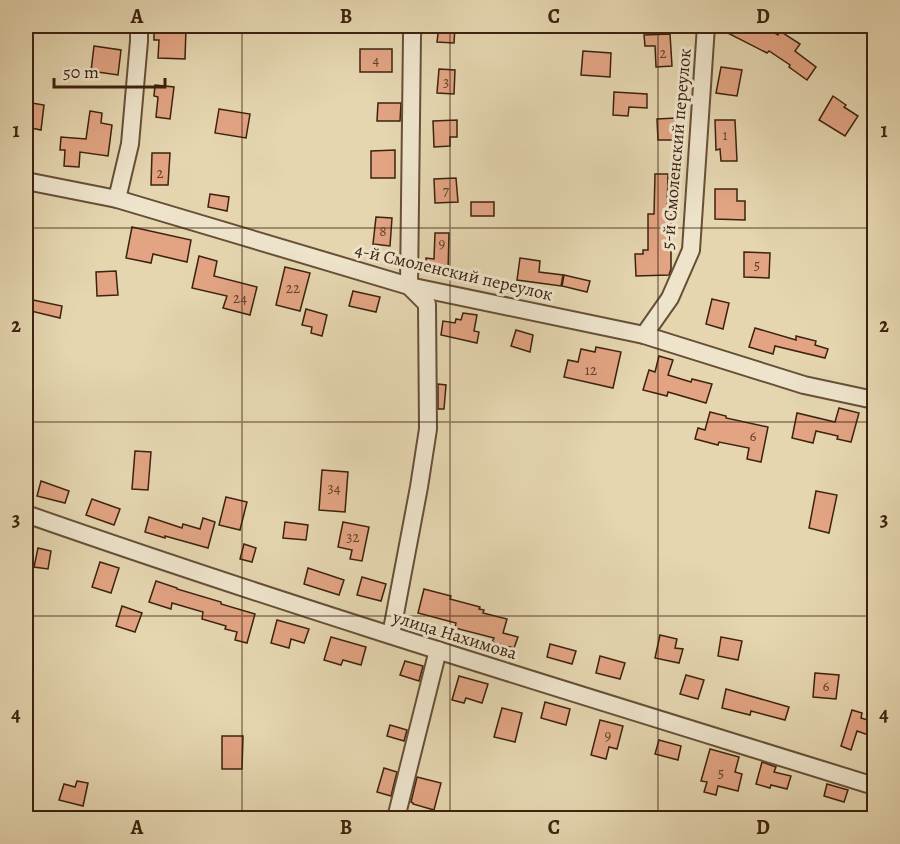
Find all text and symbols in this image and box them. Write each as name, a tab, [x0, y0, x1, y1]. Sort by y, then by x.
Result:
text: A	[130, 3, 144, 30]
text: B	[340, 3, 352, 30]
text: C	[548, 3, 560, 30]
text: D	[756, 3, 770, 30]
house number: 2	[659, 43, 667, 63]
street label: 5-й Смоленский переулок	[655, 47, 697, 251]
house number: 4	[373, 50, 380, 70]
scale bar	[54, 51, 165, 89]
text: 50 m	[63, 60, 99, 84]
house number: 3	[443, 72, 449, 92]
text: 1	[12, 117, 20, 144]
text: 1	[880, 117, 888, 144]
house number: 1	[722, 125, 728, 145]
house number: 2	[156, 163, 164, 183]
house number: 7	[443, 181, 450, 201]
house number: 8	[379, 221, 387, 241]
house number: 9	[439, 233, 446, 253]
street label: 4-й Смоленский переулок	[353, 238, 555, 306]
house number: 5	[754, 255, 760, 275]
house number: 22	[286, 278, 300, 298]
house number: 24	[233, 288, 247, 308]
text: 2	[11, 312, 21, 339]
text: 2	[879, 312, 889, 339]
house number: 12	[585, 360, 597, 380]
house number: 6	[750, 426, 757, 446]
house number: 34	[327, 478, 341, 498]
text: 3	[12, 506, 20, 533]
text: 3	[880, 506, 888, 533]
house number: 32	[346, 527, 360, 547]
street label: улица Нахимова	[389, 604, 521, 665]
house number: 6	[823, 676, 830, 696]
text: 4	[11, 701, 21, 728]
text: 4	[879, 701, 889, 728]
house number: 9	[605, 725, 612, 745]
house number: 5	[718, 763, 724, 783]
text: A	[130, 814, 144, 841]
text: B	[340, 814, 352, 841]
text: C	[548, 814, 560, 841]
text: D	[756, 814, 770, 841]

